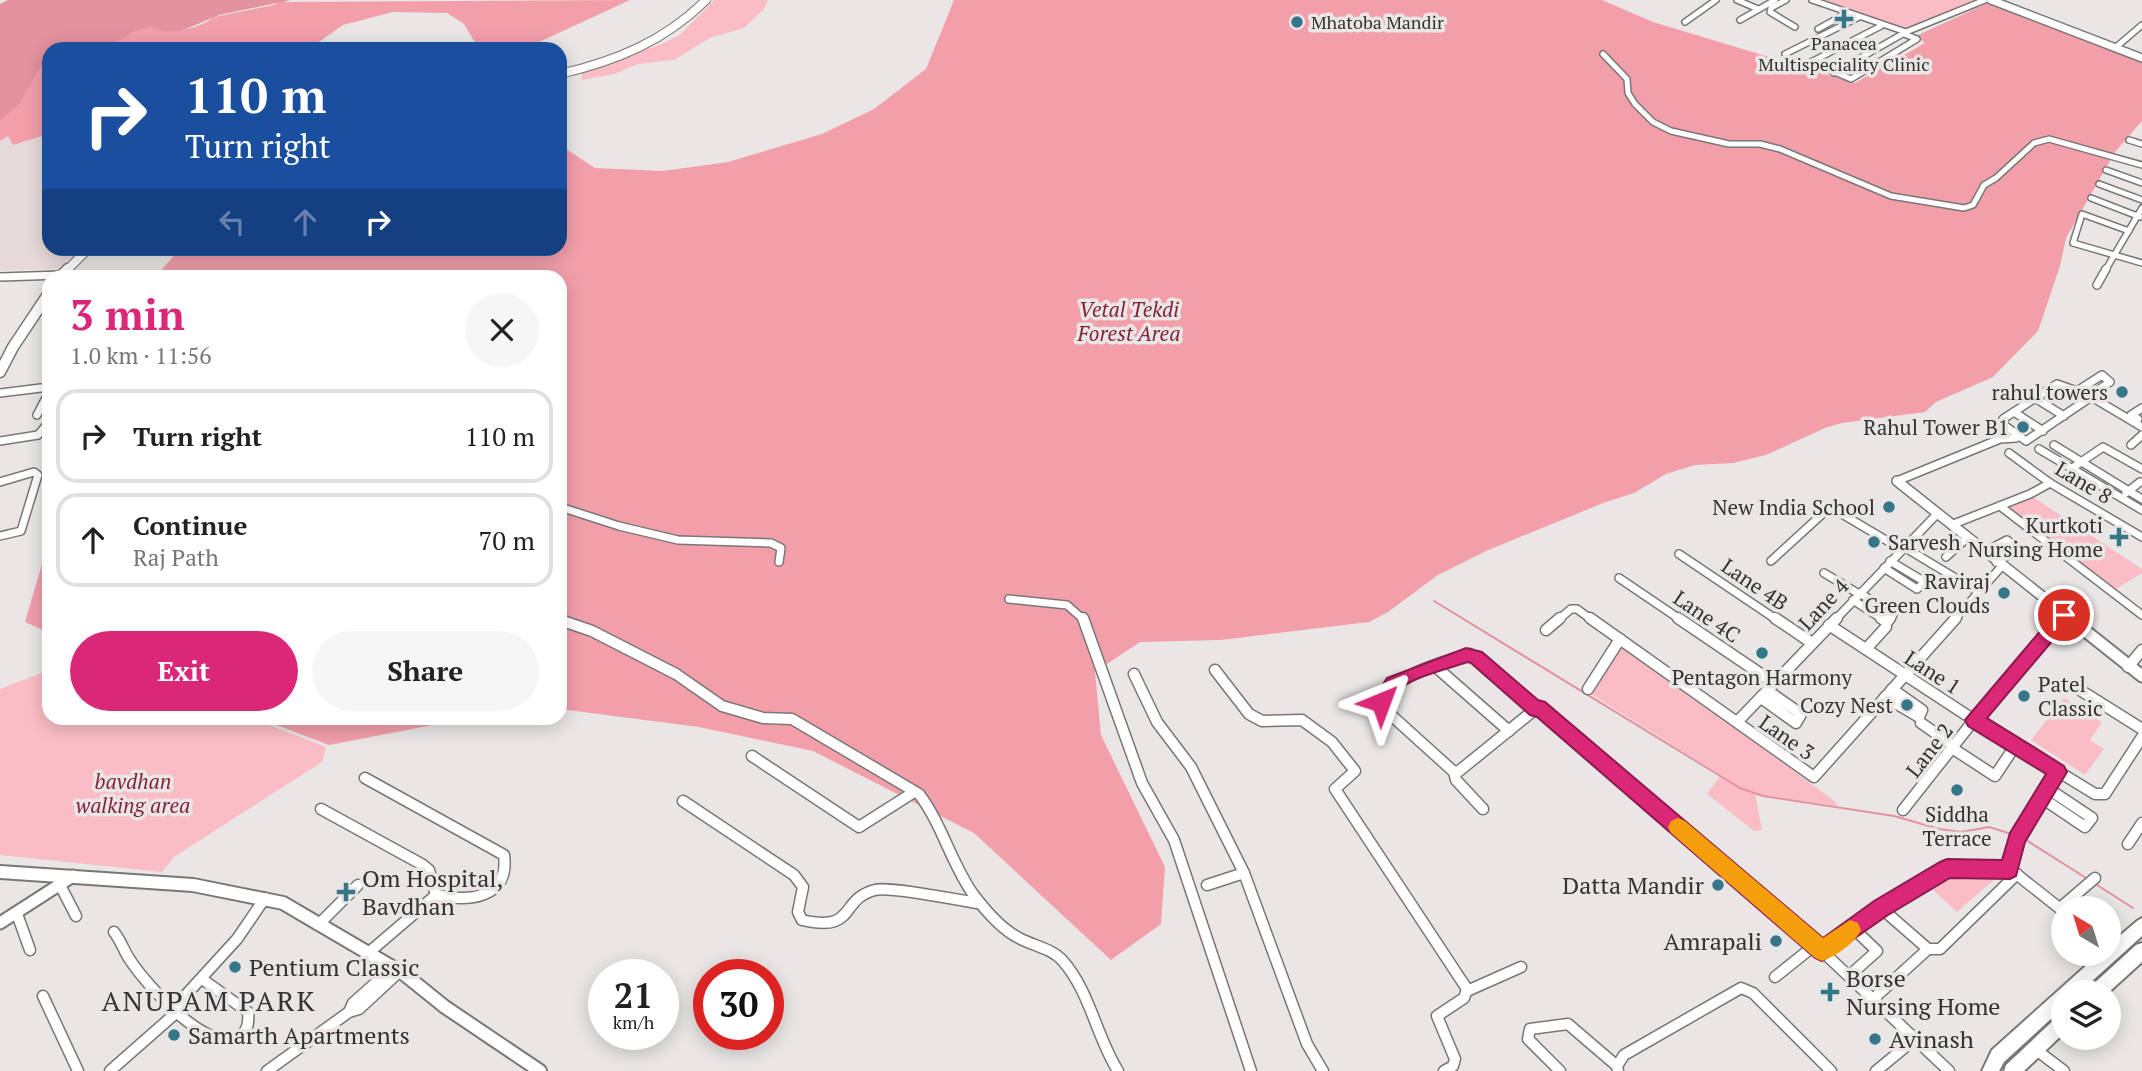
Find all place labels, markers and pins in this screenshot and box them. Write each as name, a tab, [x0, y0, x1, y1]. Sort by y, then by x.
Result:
marker: Panacea Multispeciality Clinic	[1834, 9, 1854, 29]
place label: Mhatoba Mandir	[1311, 10, 1444, 34]
marker: Mhatoba Mandir	[1289, 14, 1305, 30]
place label: Panacea Multispeciality Clinic	[1758, 31, 1930, 76]
place label: rahul towers	[1992, 378, 2108, 406]
marker: rahul towers	[2114, 384, 2130, 400]
place label: Rahul Tower B1	[1863, 413, 2009, 441]
marker: Rahul Tower B1	[2015, 419, 2031, 435]
place label: New India School	[1712, 493, 1875, 521]
marker: New India School	[1881, 499, 1897, 515]
place label: Kurtkoti Nursing Home	[1968, 511, 2103, 563]
marker: Kurtkoti Nursing Home	[2109, 527, 2129, 547]
place label: Sarvesh	[1888, 528, 1961, 556]
marker: Sarvesh	[1866, 534, 1882, 550]
place label: Raviraj Green Clouds	[1865, 567, 1990, 619]
marker: Raviraj Green Clouds	[1996, 585, 2012, 601]
pin	[2034, 585, 2094, 645]
marker: Pentagon Harmony	[1754, 645, 1770, 661]
place label: Pentagon Harmony	[1672, 663, 1853, 691]
place label: Patel Classic	[2038, 670, 2103, 722]
marker: Patel Classic	[2016, 688, 2032, 704]
place label: Cozy Nest	[1800, 691, 1893, 719]
marker: Cozy Nest	[1899, 697, 1915, 713]
marker: Siddha Terrace	[1949, 782, 1965, 798]
place label: Siddha Terrace	[1923, 800, 1991, 852]
place label: Om Hospital, Bavdhan	[362, 862, 503, 922]
place label: Datta Mandir	[1562, 869, 1705, 901]
marker: Datta Mandir	[1710, 877, 1726, 893]
marker: Om Hospital, Bavdhan	[336, 882, 356, 902]
place label: Amrapali	[1663, 925, 1762, 957]
marker: Amrapali	[1768, 933, 1784, 949]
place label: Pentium Classic	[249, 951, 419, 983]
marker: Pentium Classic	[227, 959, 243, 975]
place label: Borse Nursing Home	[1846, 962, 2000, 1022]
marker: Borse Nursing Home	[1820, 982, 1840, 1002]
place label: Samarth Apartments	[188, 1019, 410, 1051]
place label: Avinash	[1889, 1023, 1974, 1055]
marker: Samarth Apartments	[166, 1027, 182, 1043]
marker: Avinash	[1867, 1031, 1883, 1047]

